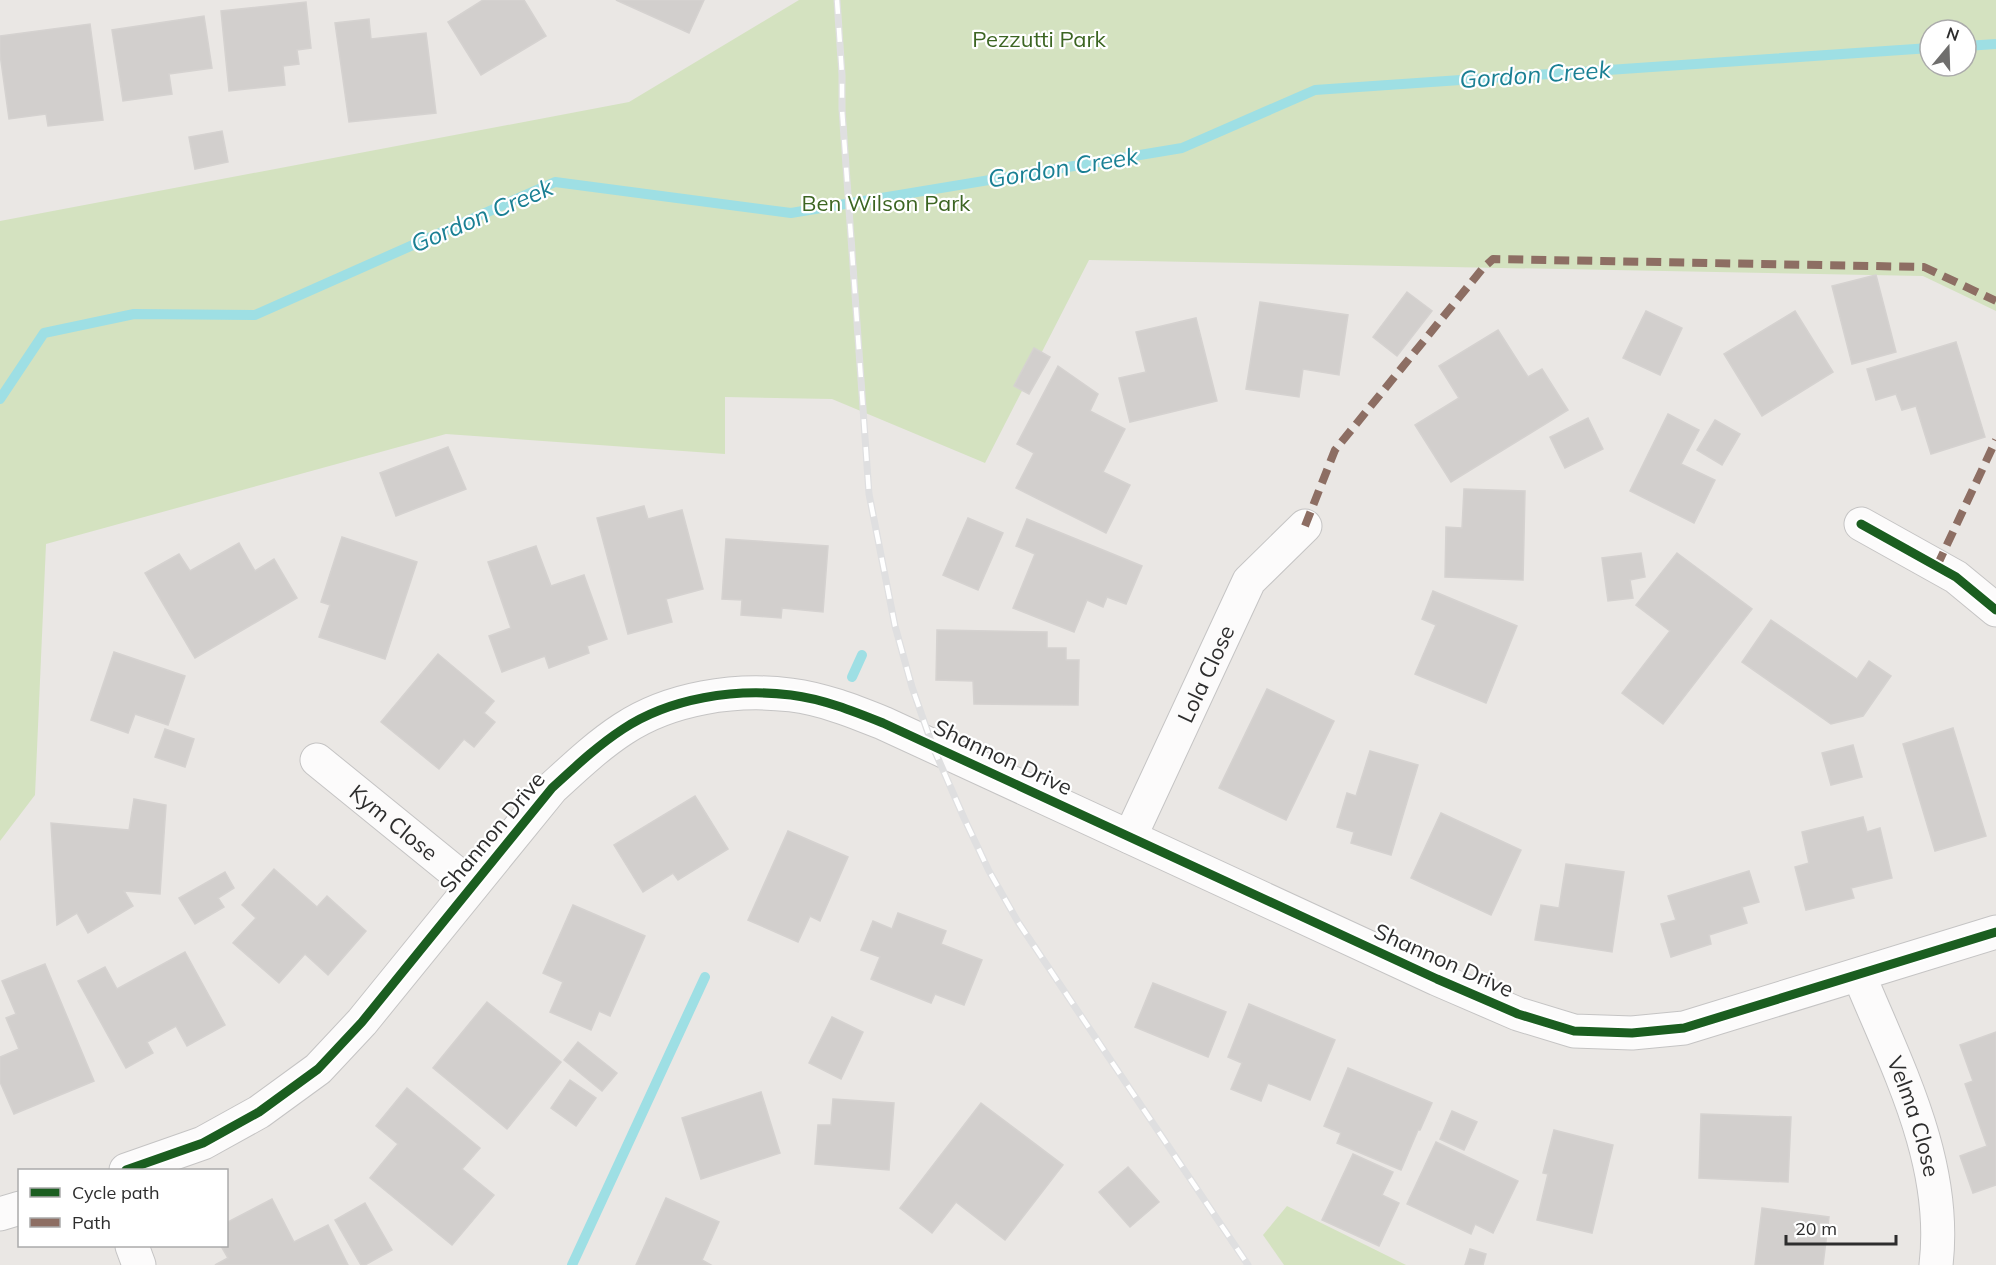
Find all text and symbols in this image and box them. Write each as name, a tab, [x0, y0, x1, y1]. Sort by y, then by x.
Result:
north arrow	[1918, 18, 1978, 78]
text: N	[1944, 22, 1962, 45]
park label: Pezzutti Park	[972, 25, 1107, 53]
water label: Gordon Creek	[1458, 54, 1612, 94]
water label: Gordon Creek	[986, 140, 1141, 194]
water label: Gordon Creek	[406, 171, 558, 259]
park label: Ben Wilson Park	[802, 189, 971, 217]
street label: Lola Close	[1171, 621, 1241, 727]
street label: Shannon Drive	[929, 713, 1077, 801]
street label: Shannon Drive	[433, 766, 551, 898]
street label: Kym Close	[344, 778, 444, 867]
street label: Shannon Drive	[1370, 917, 1518, 1003]
street label: Velma Close	[1881, 1052, 1946, 1179]
legend	[18, 1169, 228, 1247]
text: Cycle path	[72, 1181, 159, 1204]
scale bar	[1786, 1208, 1896, 1246]
text: Path	[72, 1211, 111, 1234]
text: 20 m	[1795, 1217, 1837, 1240]

